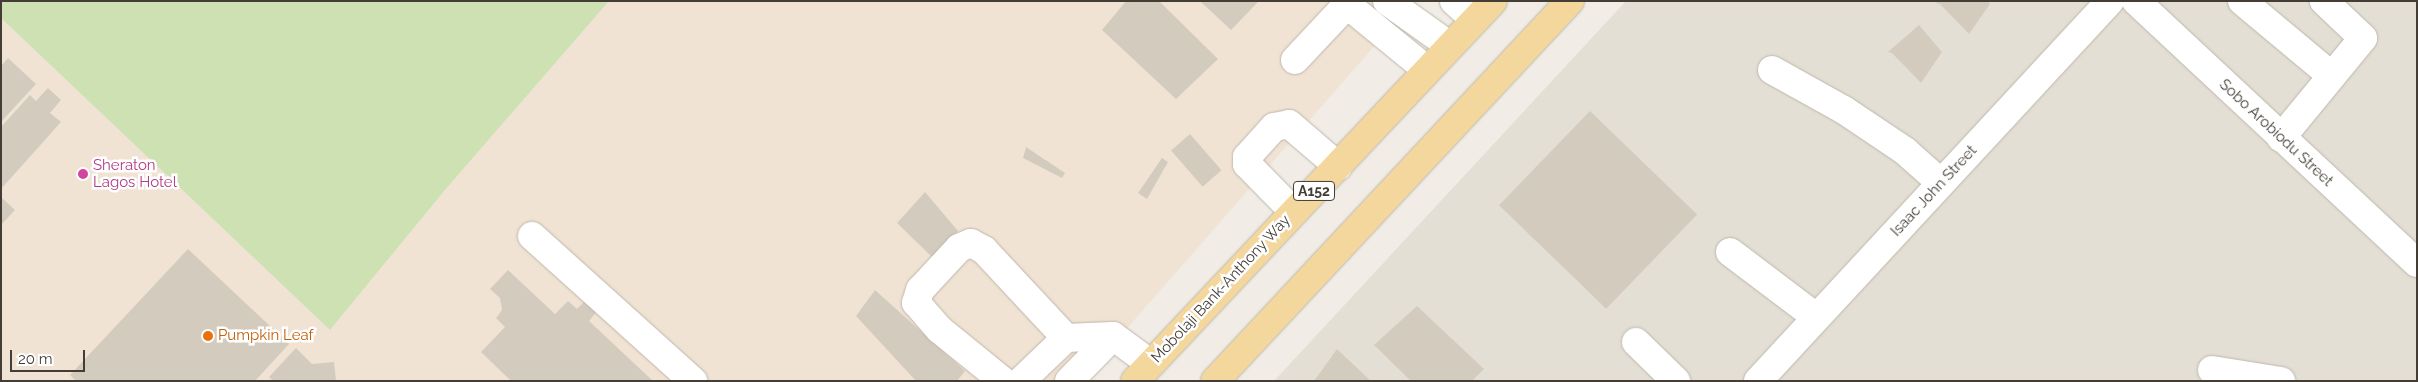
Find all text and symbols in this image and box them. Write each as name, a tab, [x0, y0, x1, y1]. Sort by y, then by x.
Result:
street label: Sobo Arobiodu Street	[2215, 76, 2337, 190]
street label: Isaac John Street	[1887, 142, 1981, 240]
place label: Sheraton Lagos Hotel	[93, 156, 177, 191]
marker: Sheraton Lagos Hotel	[77, 168, 89, 180]
road number: A152	[1293, 180, 1335, 202]
street label: Mobolaji Bank-Anthony Way	[1147, 211, 1295, 367]
place label: Pumpkin Leaf	[218, 327, 314, 345]
marker: Pumpkin Leaf	[202, 330, 214, 342]
scale bar	[12, 340, 88, 372]
text: 20 m	[18, 350, 53, 368]

